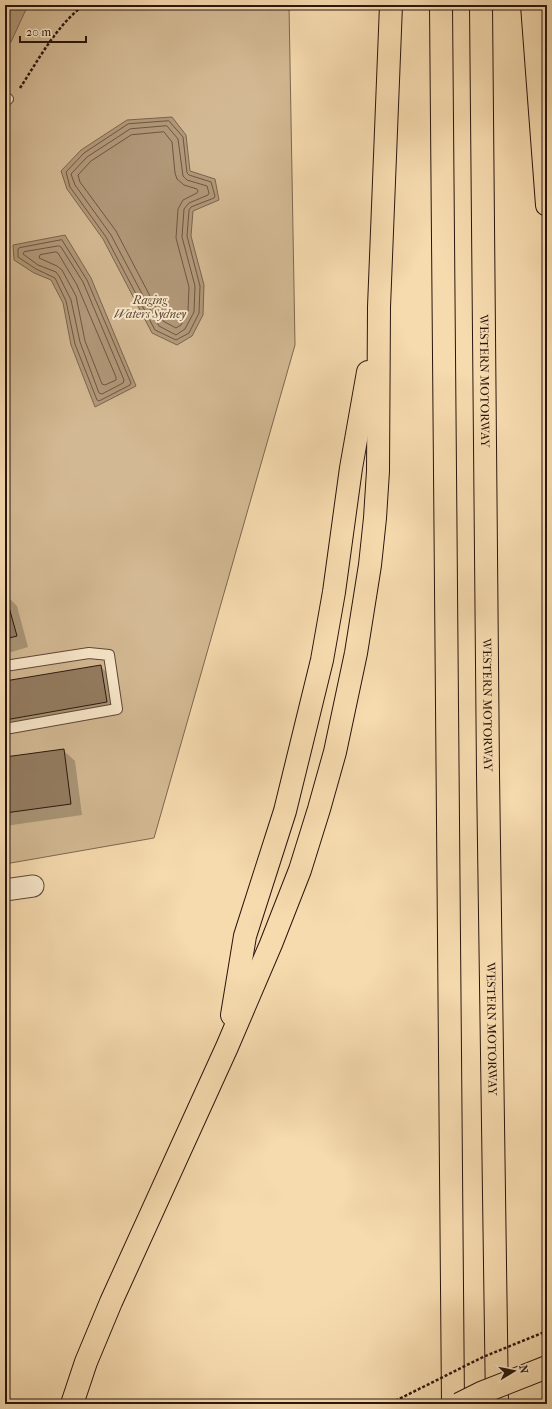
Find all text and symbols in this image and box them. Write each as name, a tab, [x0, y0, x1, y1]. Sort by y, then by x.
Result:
scale bar	[20, 18, 86, 44]
text: 20 m	[26, 25, 51, 39]
park label: Raging Waters Sydney	[114, 293, 187, 321]
street label: WESTERN MOTORWAY	[477, 313, 492, 449]
street label: WESTERN MOTORWAY	[480, 637, 495, 773]
street label: WESTERN MOTORWAY	[484, 961, 500, 1097]
north arrow	[494, 1351, 534, 1391]
text: N	[516, 1364, 531, 1375]

